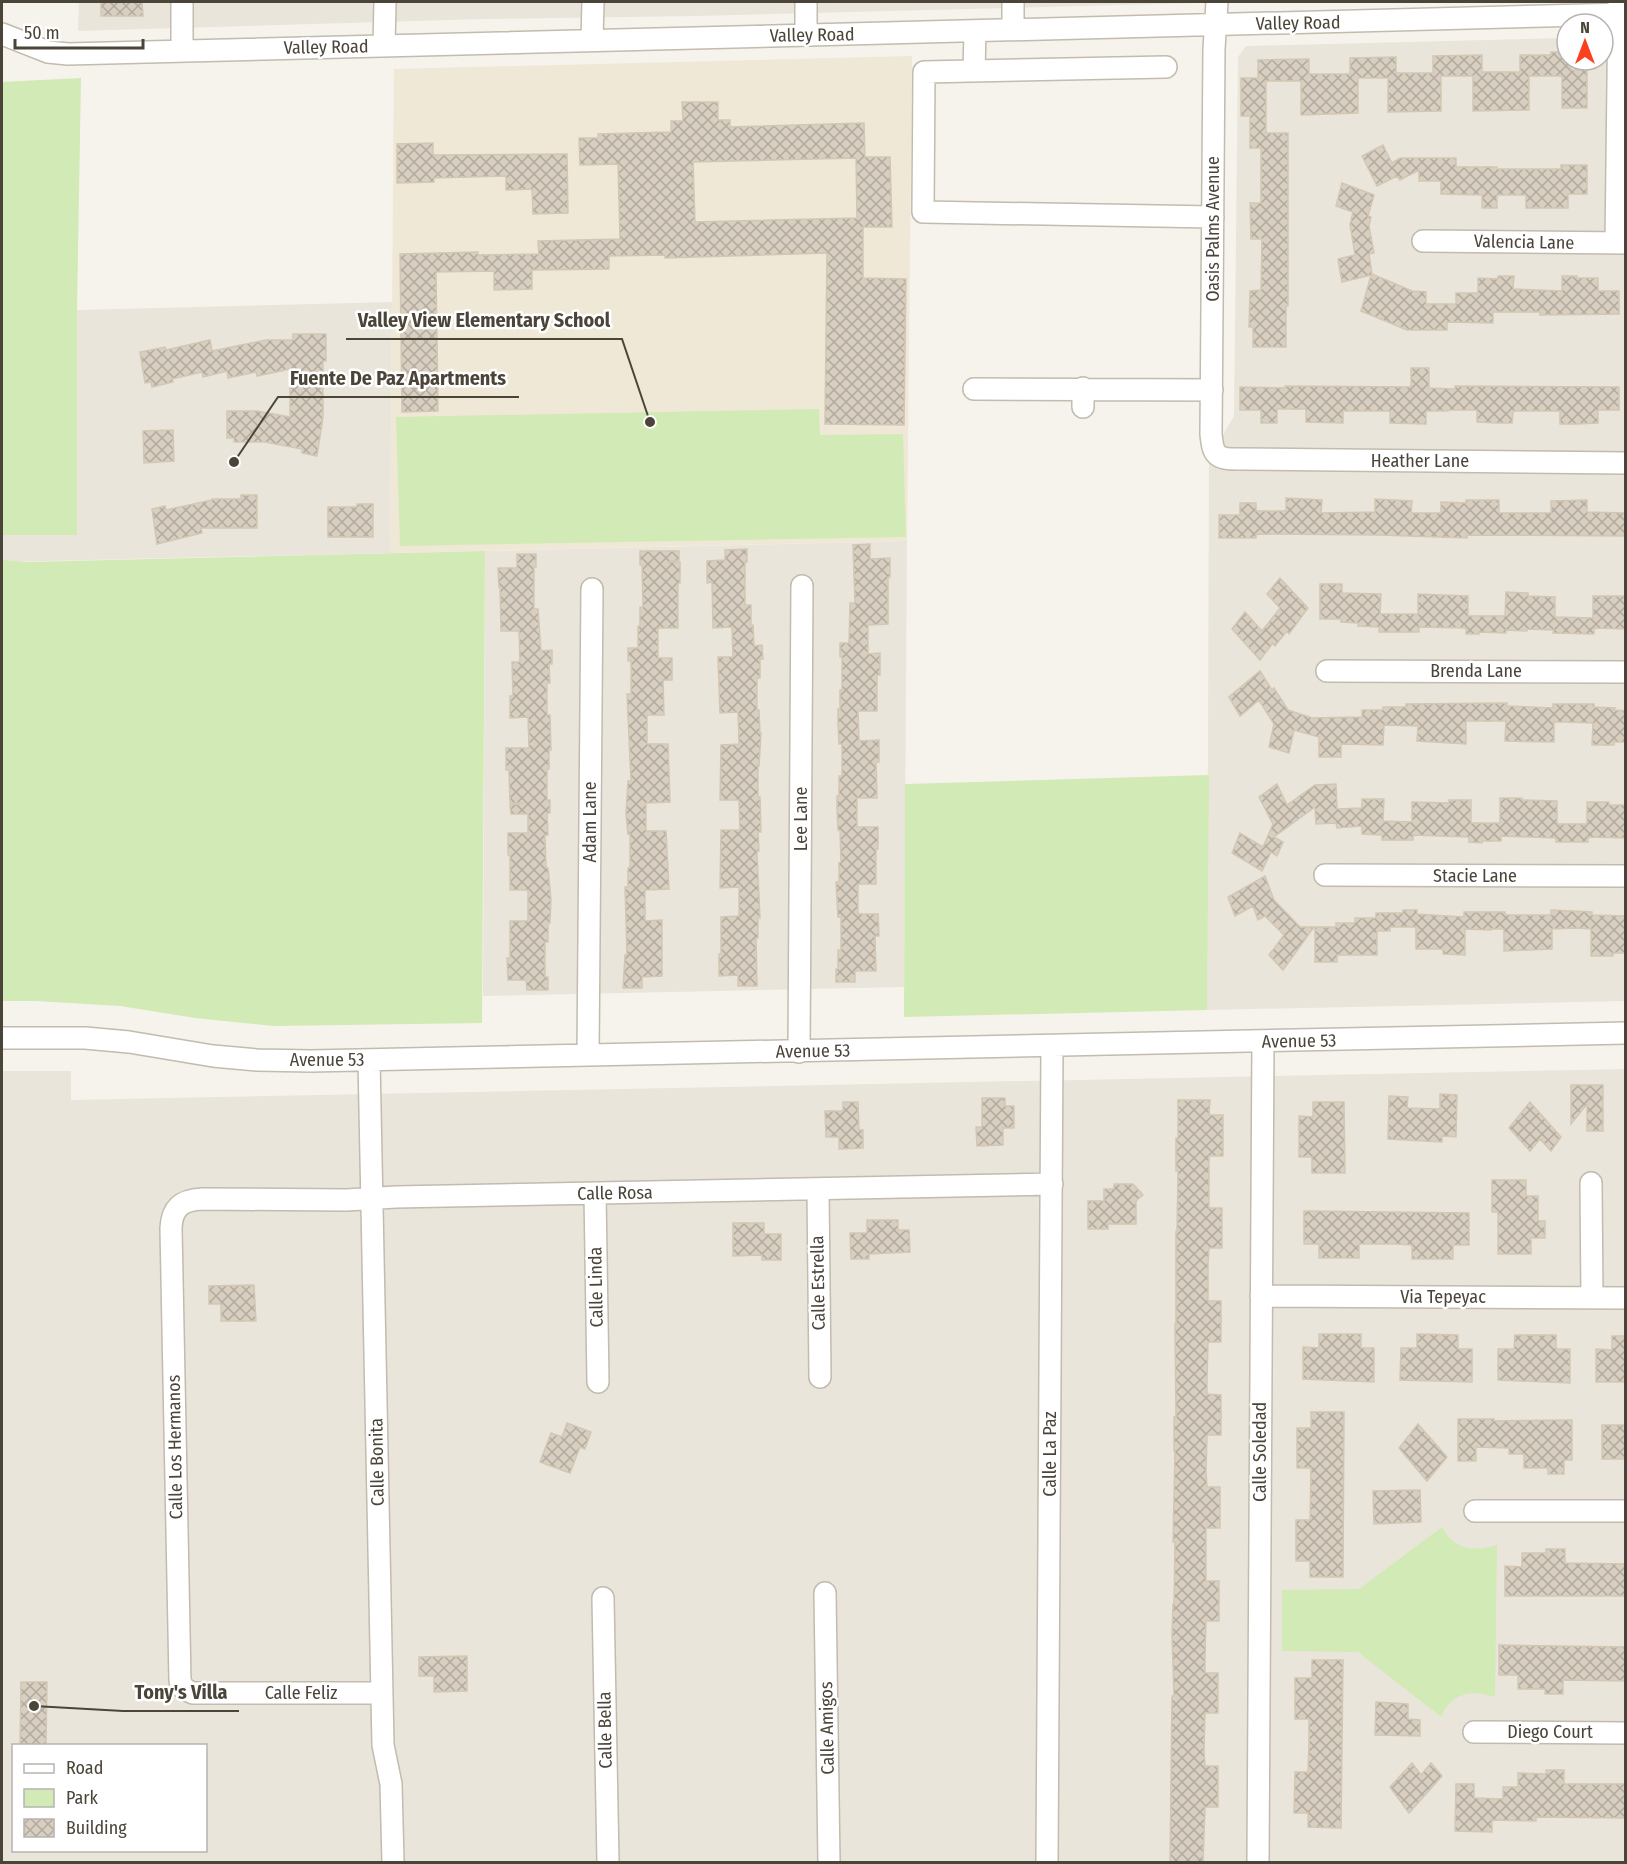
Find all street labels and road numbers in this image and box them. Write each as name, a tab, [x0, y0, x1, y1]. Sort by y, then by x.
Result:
street label: Valley Road	[1255, 11, 1341, 35]
street label: Valley Road	[769, 23, 855, 47]
street label: Valley Road	[283, 35, 369, 59]
street label: Oasis Palms Avenue	[1202, 156, 1224, 302]
street label: Valencia Lane	[1474, 230, 1575, 254]
street label: Heather Lane	[1371, 450, 1469, 472]
street label: Brenda Lane	[1430, 660, 1522, 682]
street label: Adam Lane	[579, 781, 601, 863]
street label: Lee Lane	[790, 787, 812, 851]
street label: Stacie Lane	[1433, 865, 1517, 887]
street label: Avenue 53	[1262, 1029, 1336, 1053]
street label: Avenue 53	[776, 1039, 850, 1063]
street label: Avenue 53	[290, 1049, 364, 1071]
street label: Calle Rosa	[577, 1181, 653, 1205]
street label: Calle Estrella	[806, 1235, 830, 1331]
street label: Calle Linda	[584, 1246, 608, 1327]
street label: Via Tepeyac	[1400, 1286, 1486, 1308]
street label: Calle Los Hermanos	[163, 1374, 187, 1519]
street label: Calle Soledad	[1249, 1402, 1271, 1502]
street label: Calle La Paz	[1039, 1411, 1061, 1497]
street label: Calle Bonita	[365, 1418, 389, 1506]
street label: Calle Amigos	[815, 1681, 839, 1775]
street label: Calle Feliz	[265, 1682, 337, 1704]
street label: Calle Bella	[593, 1691, 617, 1769]
street label: Diego Court	[1507, 1721, 1593, 1743]

